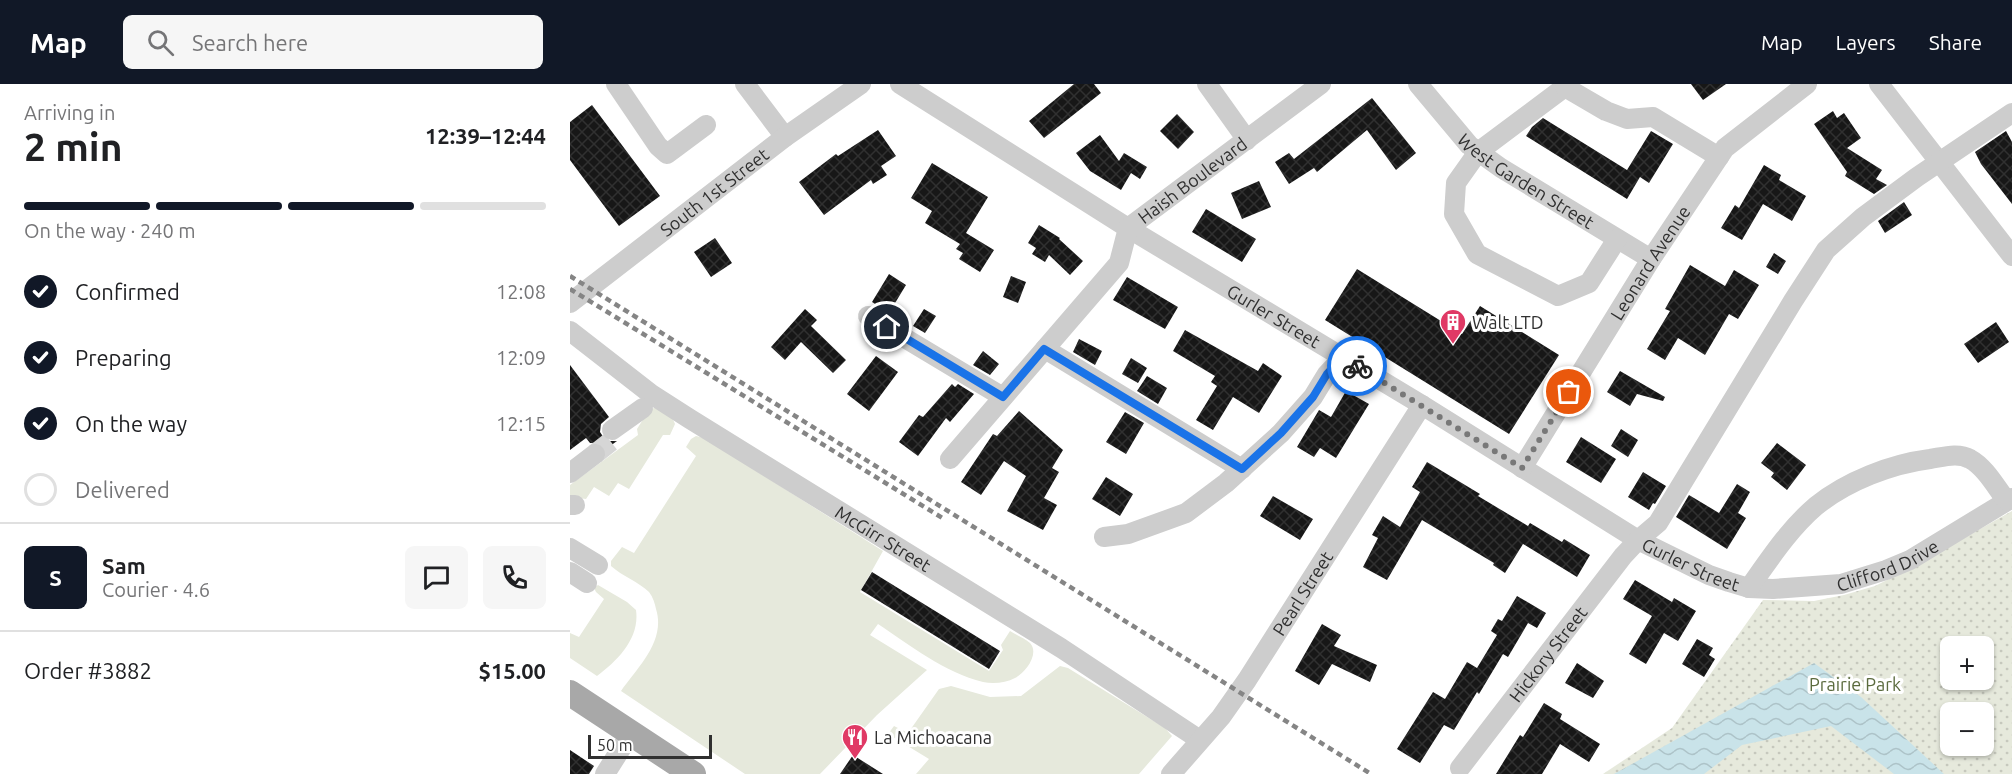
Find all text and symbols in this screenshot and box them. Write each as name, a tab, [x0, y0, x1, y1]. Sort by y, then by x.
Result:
search box	[123, 15, 543, 69]
icon: search	[144, 26, 177, 59]
text: Map	[30, 27, 87, 58]
text: Search here	[192, 30, 308, 55]
text: Map	[1761, 30, 1802, 54]
text: Layers	[1835, 30, 1896, 54]
text: Share	[1929, 30, 1982, 54]
text: Arriving in	[24, 101, 115, 124]
text: 12:39–12:44	[425, 123, 546, 148]
text: 2 min	[24, 125, 123, 168]
street label: West Garden Street	[1454, 130, 1598, 232]
street label: Haish Boulevard	[1134, 133, 1251, 227]
street label: South 1st Street	[656, 144, 772, 240]
street label: Leonard Avenue	[1606, 202, 1694, 323]
text: On the way · 240 m	[24, 219, 196, 242]
icon: check	[24, 275, 57, 308]
text: Confirmed	[75, 279, 180, 304]
text: 12:08	[496, 280, 546, 303]
street label: Gurler Street	[1224, 280, 1324, 351]
pin	[861, 301, 912, 352]
building icon: Walt LTD	[1438, 307, 1468, 345]
icon: home	[870, 310, 903, 343]
place label: Walt LTD	[1472, 312, 1544, 332]
courier	[1327, 336, 1387, 396]
icon: check	[24, 341, 57, 374]
text: Preparing	[75, 345, 172, 370]
text: 12:09	[496, 346, 546, 369]
icon: bike	[1341, 350, 1374, 383]
pin	[1543, 366, 1594, 417]
icon: bag	[1552, 375, 1585, 408]
icon: check	[24, 407, 57, 440]
text: On the way	[75, 411, 187, 436]
text: 12:15	[496, 412, 546, 435]
text: Delivered	[75, 477, 170, 502]
street label: McGirr Street	[832, 501, 935, 575]
street label: Gurler Street	[1639, 534, 1742, 595]
street label: Clifford Drive	[1834, 535, 1942, 595]
button: chat	[405, 546, 468, 609]
button: phone	[483, 546, 546, 609]
street label: Pearl Street	[1268, 547, 1336, 639]
text: Sam	[102, 553, 146, 578]
text: S	[49, 565, 62, 590]
text: Courier · 4.6	[102, 578, 210, 601]
street label: Hickory Street	[1505, 602, 1591, 705]
map controls	[1940, 636, 1994, 756]
button: +	[1940, 636, 1994, 690]
text: Order #3882	[24, 658, 152, 683]
text: $15.00	[479, 658, 546, 683]
park label: Prairie Park	[1809, 674, 1901, 694]
button: −	[1940, 702, 1994, 756]
restaurant icon: La Michoacana	[840, 722, 870, 760]
place label: La Michoacana	[874, 727, 992, 747]
scale bar	[588, 732, 712, 760]
text: 50 m	[597, 736, 633, 754]

